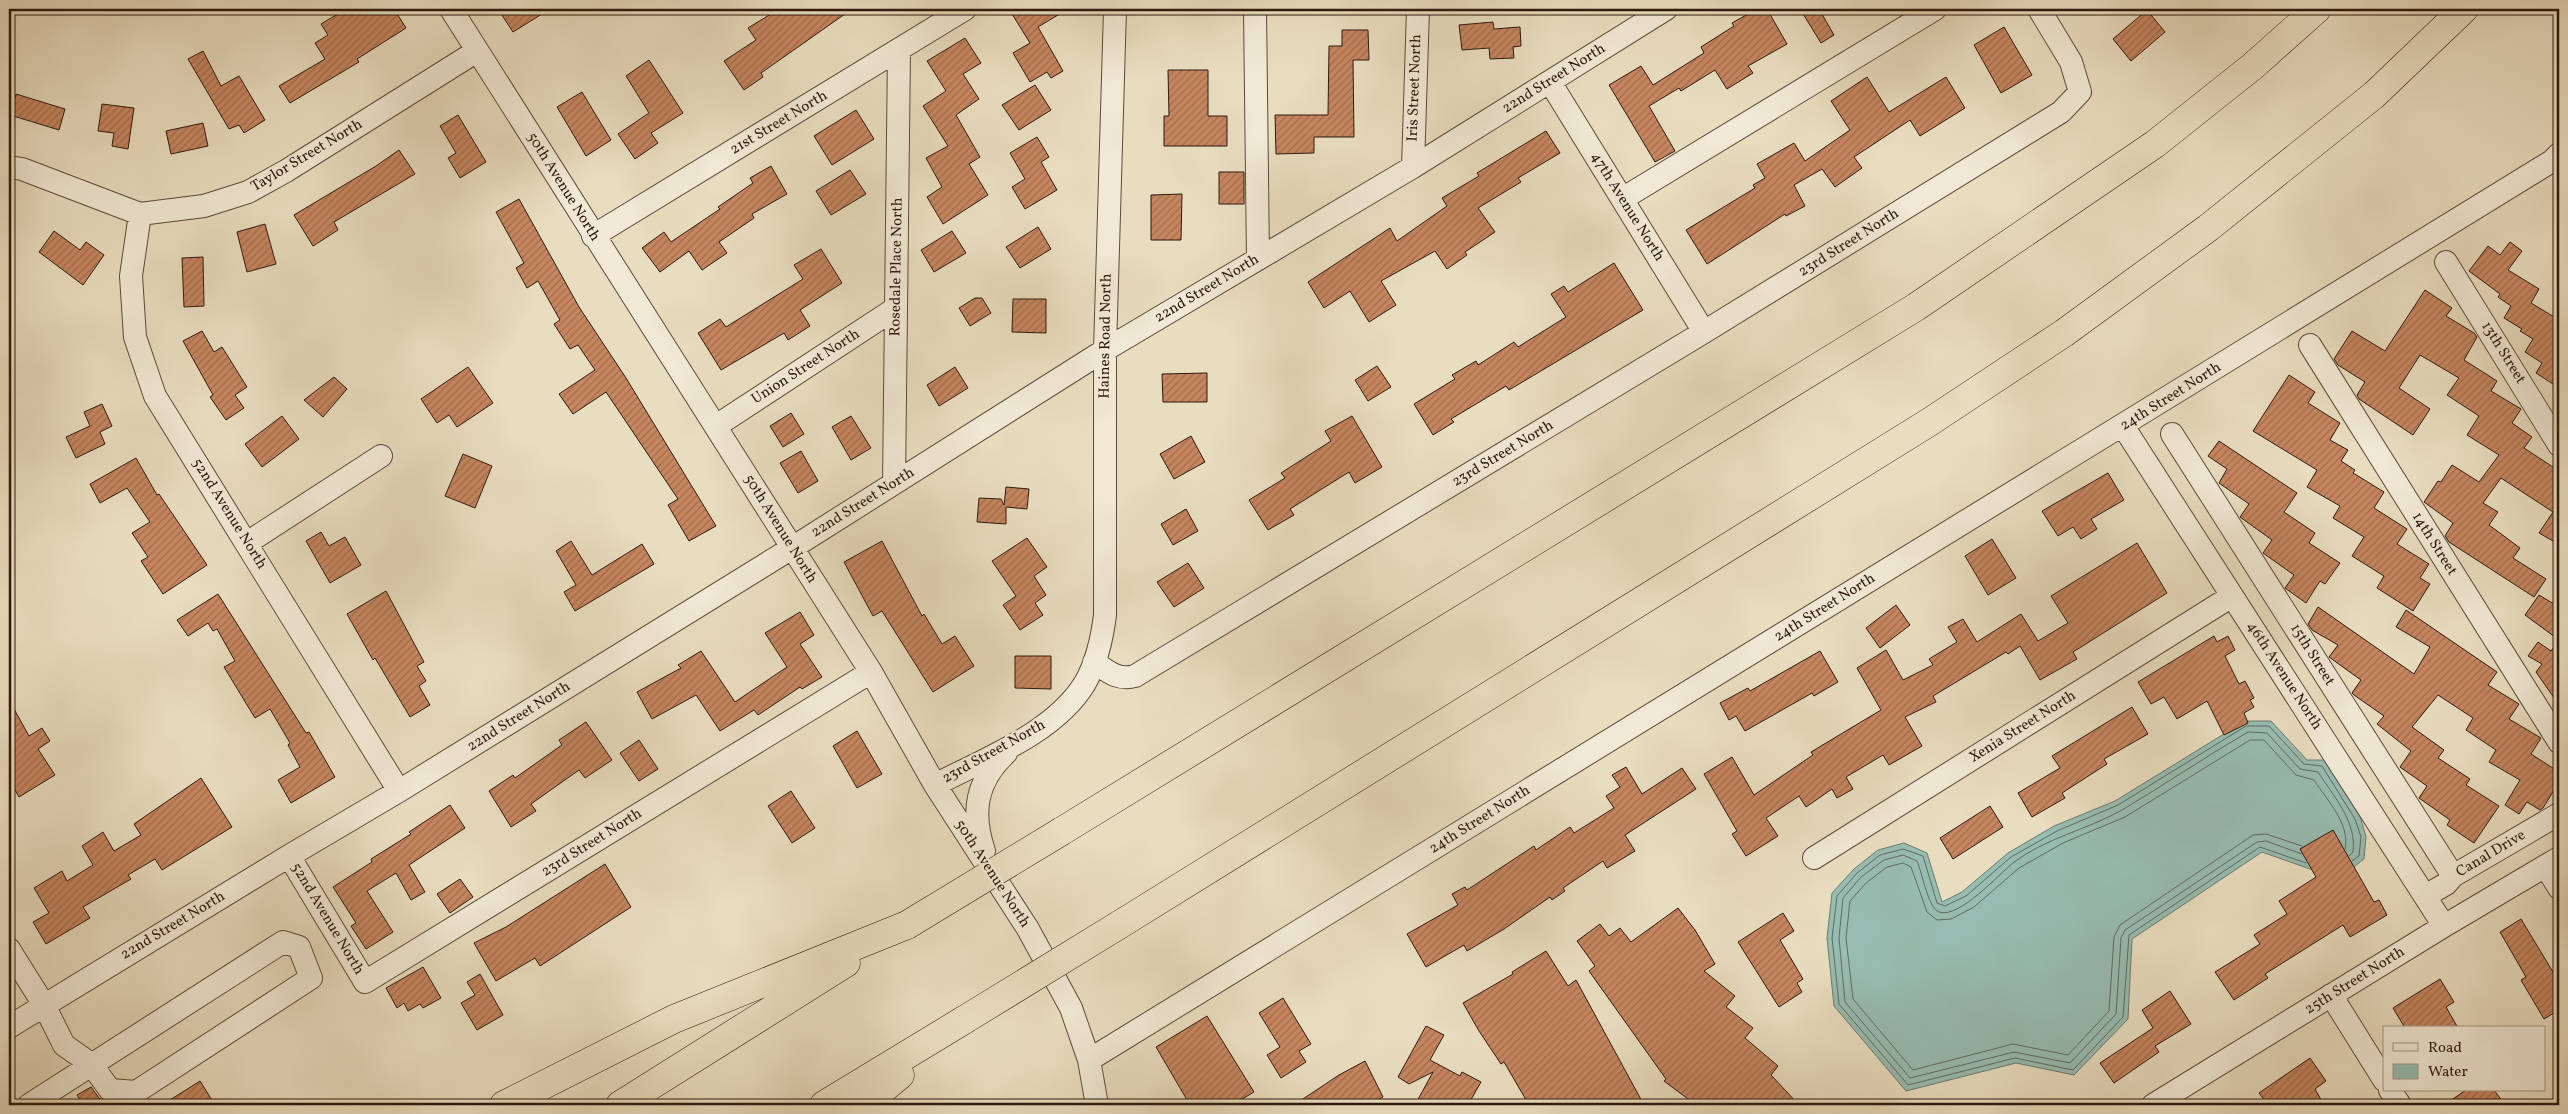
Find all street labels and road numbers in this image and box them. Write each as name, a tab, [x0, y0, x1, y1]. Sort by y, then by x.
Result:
street label: Iris Street North	[1403, 34, 1427, 142]
street label: 22nd Street North	[1498, 39, 1610, 119]
street label: 21st Street North	[726, 86, 832, 160]
street label: Taylor Street North	[247, 114, 367, 198]
street label: 50th Avenue North	[521, 129, 605, 246]
street label: 47th Avenue North	[1585, 148, 1669, 266]
street label: Rosedale Place North	[885, 197, 909, 337]
street label: 23rd Street North	[1795, 204, 1903, 282]
street label: 22nd Street North	[1151, 249, 1263, 329]
street label: Haines Road North	[1094, 273, 1118, 399]
street label: 13th Street	[2476, 318, 2530, 388]
street label: Union Street North	[748, 324, 864, 410]
street label: 24th Street North	[2116, 357, 2226, 437]
street label: 23rd Street North	[1448, 415, 1558, 493]
street label: 52nd Avenue North	[186, 454, 272, 574]
street label: 22nd Street North	[807, 463, 919, 543]
street label: 50th Avenue North	[738, 471, 822, 588]
street label: 14th Street	[2406, 508, 2462, 580]
street label: 24th Street North	[1770, 568, 1880, 648]
street label: 46th Avenue North	[2241, 618, 2327, 734]
street label: 15th Street	[2285, 620, 2339, 690]
street label: 22nd Street North	[463, 677, 575, 757]
street label: Xenia Street North	[1966, 686, 2080, 768]
street label: 23rd Street North	[939, 715, 1049, 789]
street label: 24th Street North	[1425, 780, 1535, 860]
street label: 23rd Street North	[538, 804, 646, 882]
street label: 50th Avenue North	[949, 816, 1035, 932]
street label: Canal Drive	[2452, 825, 2530, 883]
street label: 52nd Avenue North	[285, 859, 369, 979]
street label: 22nd Street North	[117, 886, 229, 966]
street label: 25th Street North	[2301, 942, 2409, 1020]

